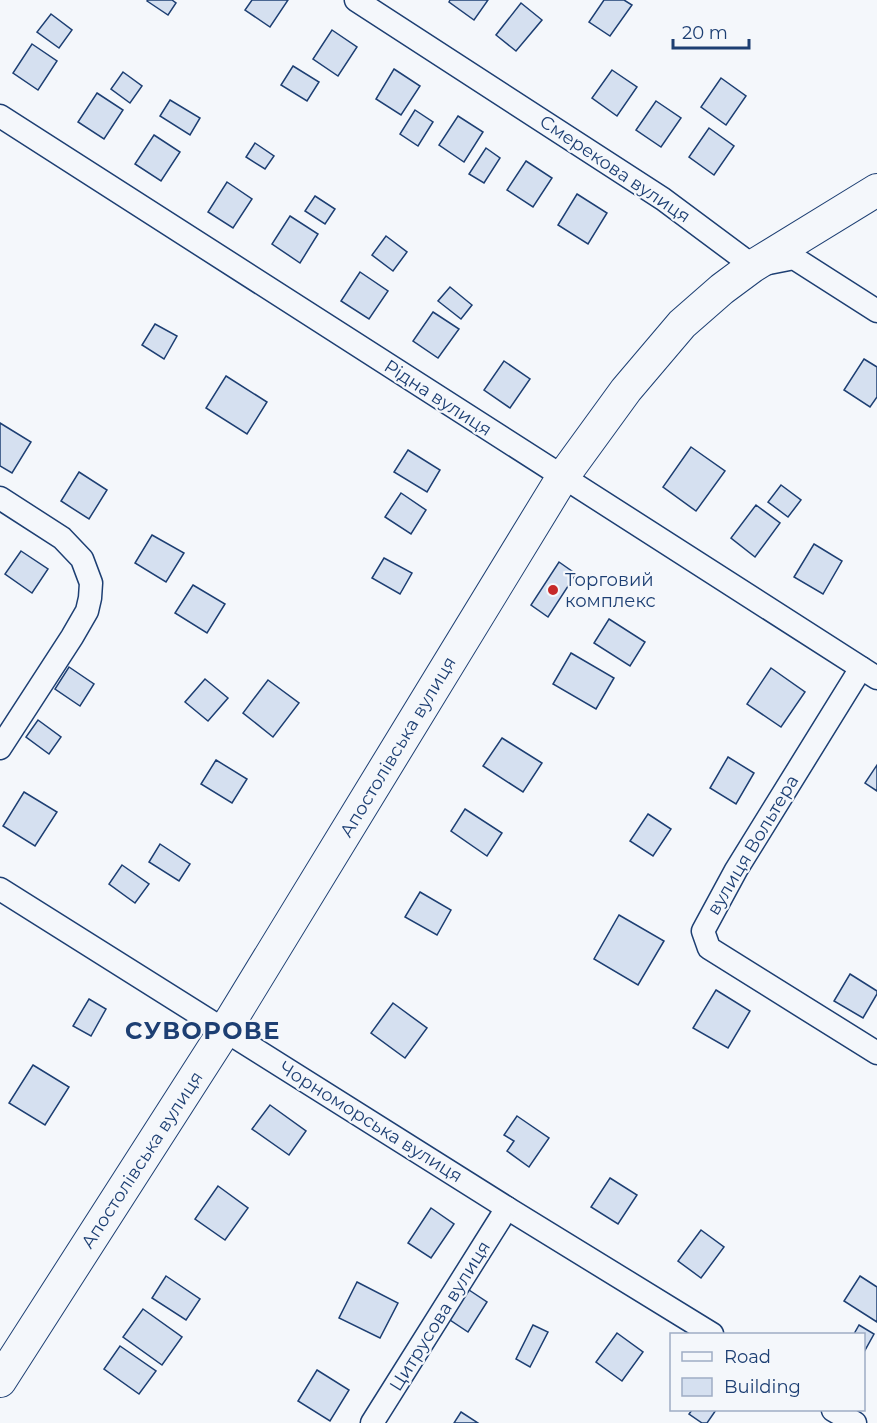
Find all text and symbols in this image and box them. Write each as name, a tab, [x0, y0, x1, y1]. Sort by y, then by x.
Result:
scale bar	[673, 12, 750, 50]
text: 20 m	[682, 22, 728, 44]
street label: Смерекова вулиця	[535, 110, 695, 228]
street label: Рідна вулиця	[380, 355, 496, 441]
place label: Торговий комплекс	[565, 569, 656, 612]
marker: Торговий комплекс	[546, 583, 560, 597]
street label: Апостолівська вулиця	[335, 653, 461, 841]
street label: вулиця Вольтера	[702, 771, 804, 919]
district label: СУВОРОВЕ	[125, 1016, 281, 1045]
street label: Чорноморська вулиця	[275, 1057, 467, 1187]
street label: Апостолівська вулиця	[76, 1067, 208, 1253]
street label: Цитрусова вулиця	[385, 1237, 495, 1395]
legend	[670, 1333, 865, 1411]
text: Road	[724, 1346, 771, 1368]
text: Building	[724, 1376, 801, 1398]

